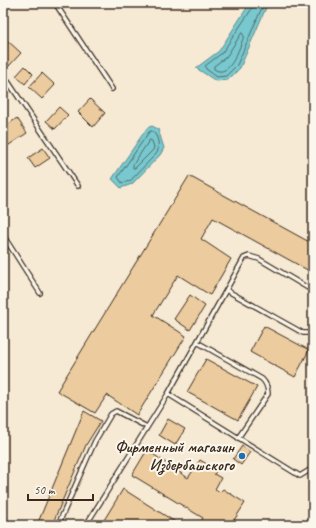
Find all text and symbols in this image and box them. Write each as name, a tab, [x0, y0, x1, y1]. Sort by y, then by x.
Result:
place label: Фирменный магазин Избербашского	[115, 437, 235, 475]
marker: Фирменный магазин Избербашского	[237, 451, 247, 461]
scale bar	[28, 476, 93, 502]
text: 50 m	[34, 482, 56, 498]

